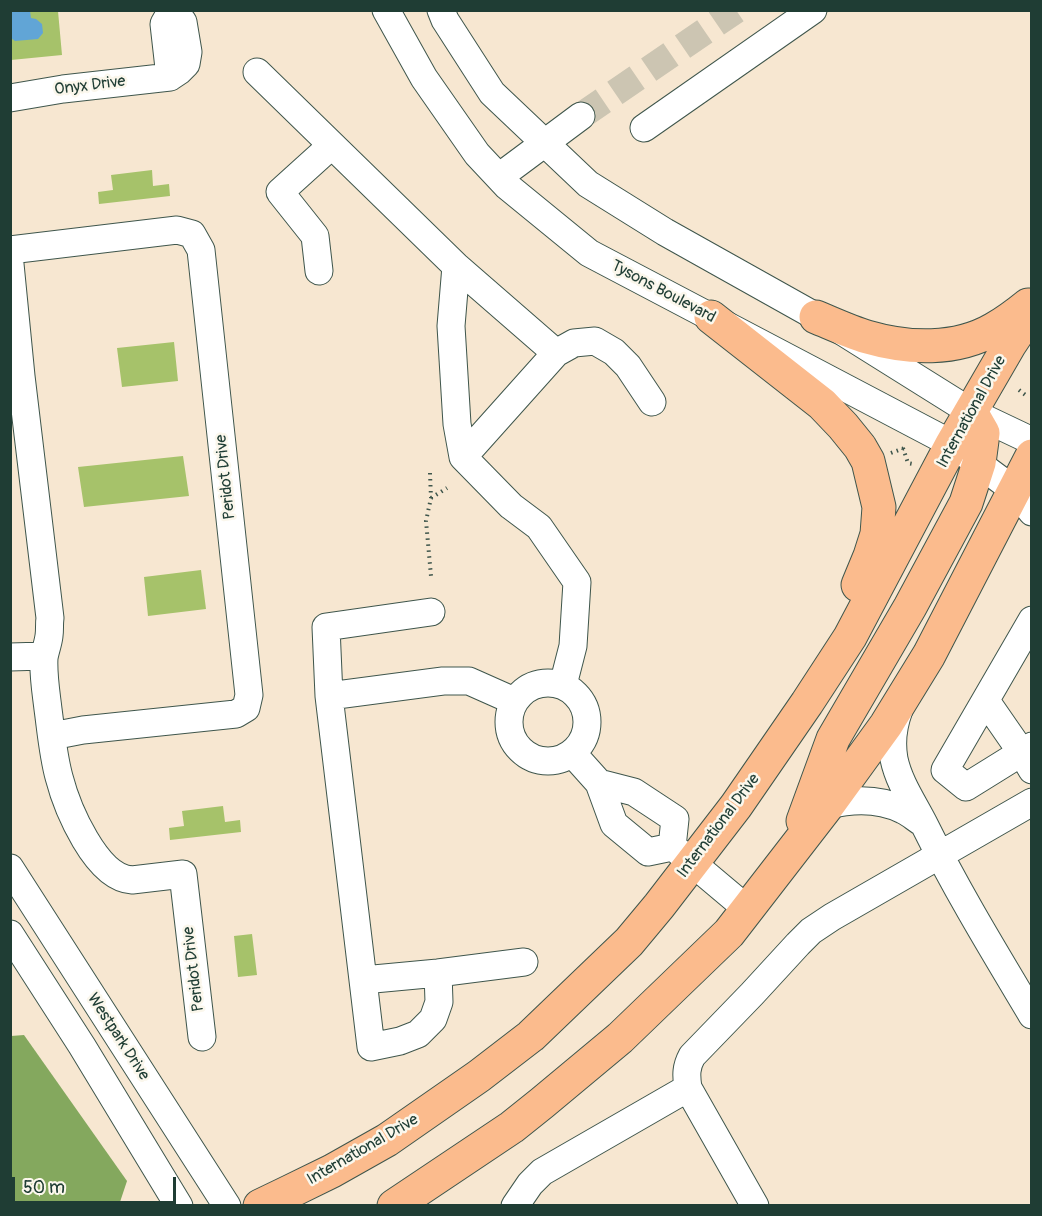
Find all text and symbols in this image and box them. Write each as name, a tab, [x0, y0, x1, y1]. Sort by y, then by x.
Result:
street label: Onyx Drive	[53, 72, 127, 100]
street label: Tysons Boulevard	[608, 256, 718, 328]
street label: International Drive	[933, 353, 1011, 471]
street label: Peridot Drive	[212, 433, 240, 521]
street label: International Drive	[674, 770, 764, 882]
street label: Peridot Drive	[179, 925, 209, 1013]
street label: Westpark Drive	[83, 990, 153, 1084]
street label: International Drive	[304, 1110, 422, 1190]
scale bar	[15, 1165, 178, 1203]
text: 50 m	[23, 1176, 65, 1199]

